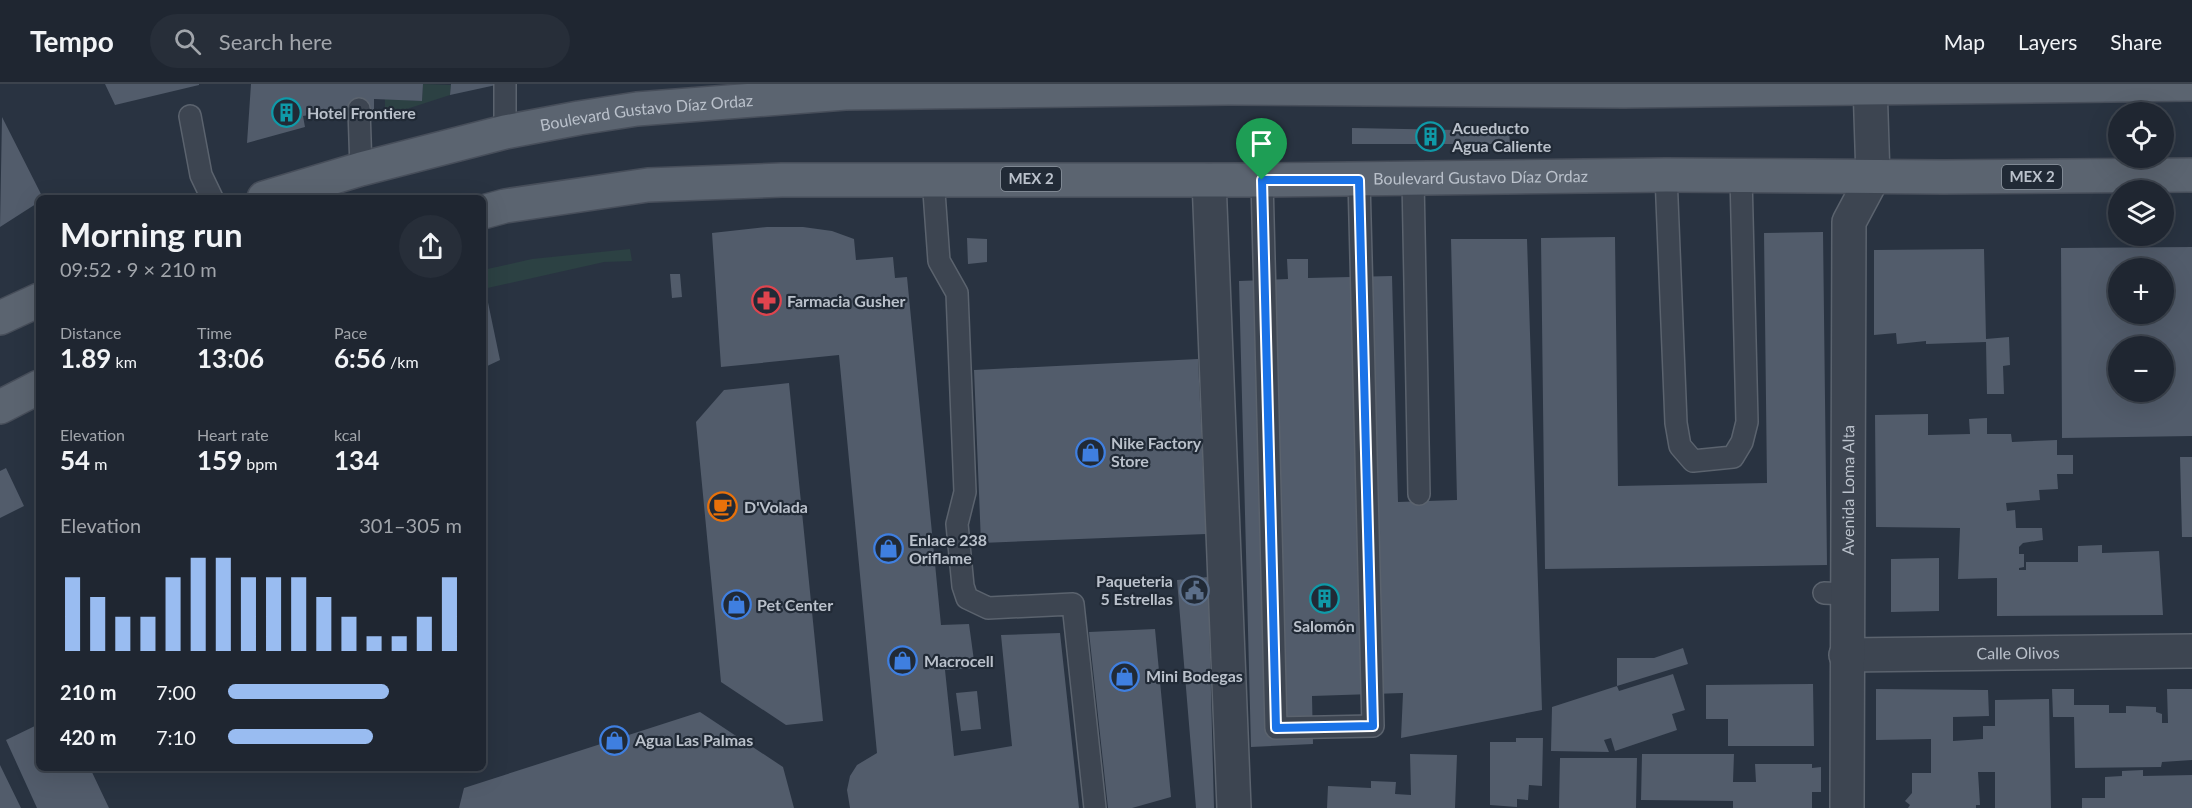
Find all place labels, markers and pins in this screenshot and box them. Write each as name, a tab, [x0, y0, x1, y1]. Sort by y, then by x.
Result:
building icon: Hotel Frontiere	[270, 97, 302, 129]
place label: Hotel Frontiere	[307, 103, 416, 122]
pin	[1236, 118, 1287, 180]
place label: Acueducto Agua Caliente	[1451, 118, 1552, 155]
building icon: Acueducto Agua Caliente	[1415, 121, 1447, 153]
pharmacy icon: Farmacia Gusher	[750, 285, 782, 317]
place label: Farmacia Gusher	[787, 291, 905, 310]
place label: Nike Factory Store	[1111, 433, 1202, 470]
shop icon: Nike Factory Store	[1074, 436, 1106, 468]
cafe icon: D'Volada	[707, 491, 739, 523]
place label: D'Volada	[744, 497, 808, 516]
place label: Enlace 238 Oriflame	[909, 530, 987, 567]
shop icon: Enlace 238 Oriflame	[872, 533, 904, 565]
place label: Paqueteria 5 Estrellas	[1096, 571, 1173, 608]
public building icon: Paqueteria 5 Estrellas	[1178, 574, 1210, 606]
building icon: Salomón	[1308, 582, 1340, 614]
shop icon: Pet Center	[720, 589, 752, 621]
place label: Pet Center	[757, 595, 833, 614]
place label: Salomón	[1293, 616, 1355, 635]
shop icon: Macrocell	[887, 645, 919, 677]
place label: Macrocell	[924, 651, 994, 670]
shop icon: Mini Bodegas	[1109, 660, 1141, 692]
place label: Mini Bodegas	[1146, 666, 1243, 685]
shop icon: Agua Las Palmas	[598, 724, 630, 756]
place label: Agua Las Palmas	[634, 730, 753, 749]

